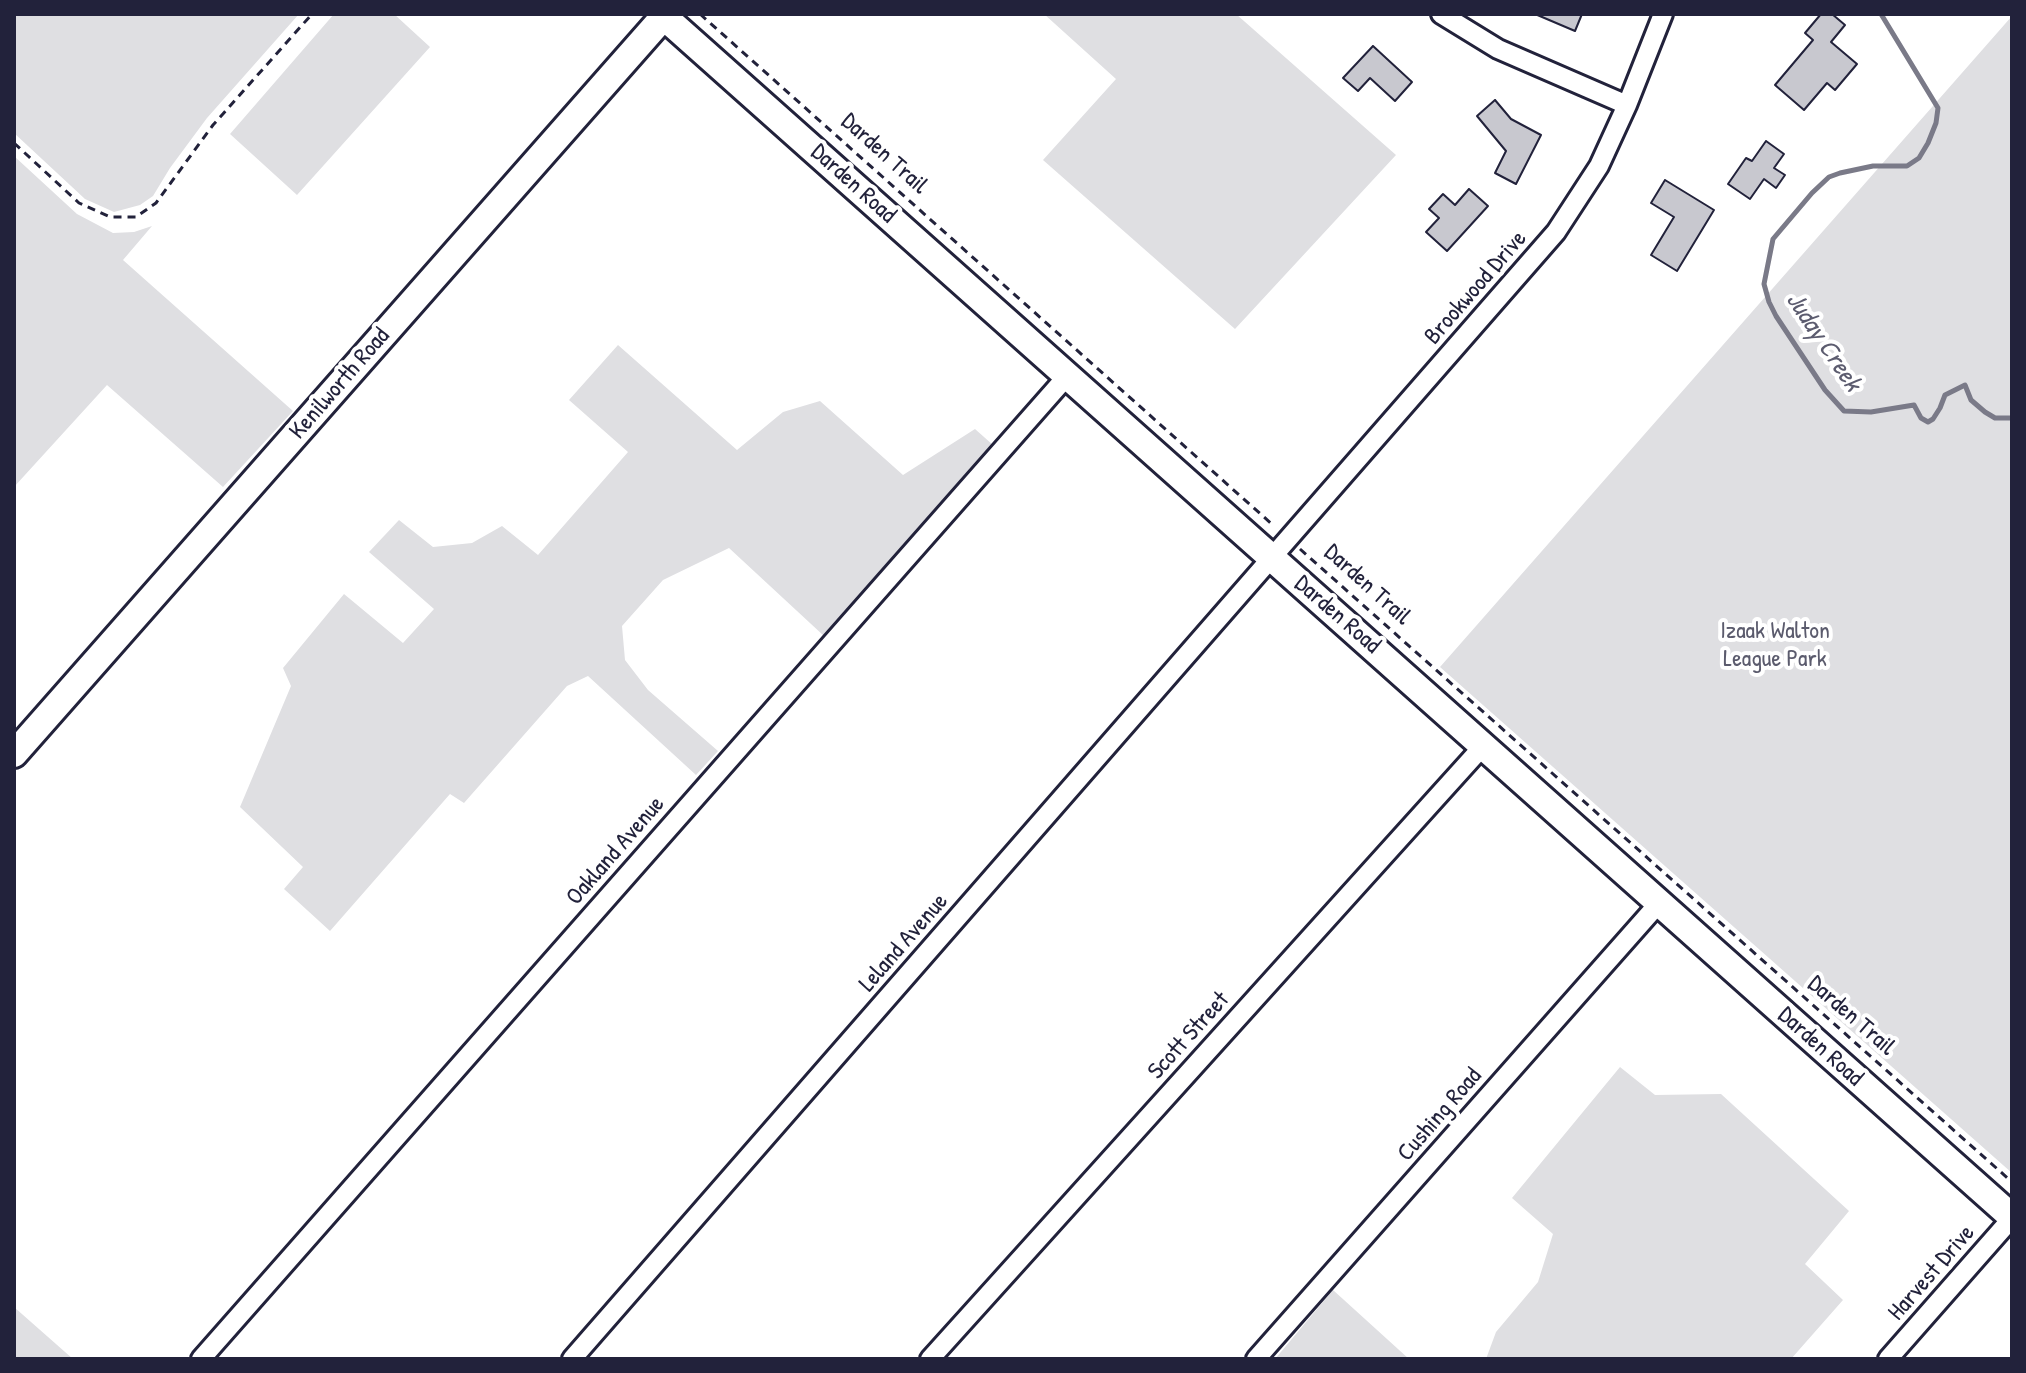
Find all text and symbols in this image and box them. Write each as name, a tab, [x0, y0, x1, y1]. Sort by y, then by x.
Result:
street label: Darden Trail	[835, 108, 933, 200]
street label: Darden Road	[804, 138, 902, 230]
street label: Brookwood Drive	[1419, 225, 1533, 351]
water label: Juday Creek	[1778, 286, 1868, 398]
street label: Kenilworth Road	[284, 323, 396, 445]
street label: Darden Trail	[1318, 539, 1416, 631]
street label: Darden Road	[1288, 570, 1386, 660]
park label: Izaak Walton League Park	[1720, 618, 1830, 674]
street label: Oakland Avenue	[561, 791, 671, 911]
street label: Leland Avenue	[853, 888, 955, 998]
street label: Darden Trail	[1801, 970, 1901, 1062]
street label: Scott Street	[1142, 986, 1236, 1086]
street label: Darden Road	[1771, 1001, 1869, 1093]
street label: Cushing Road	[1392, 1063, 1488, 1167]
street label: Harvest Drive	[1883, 1219, 1981, 1327]

